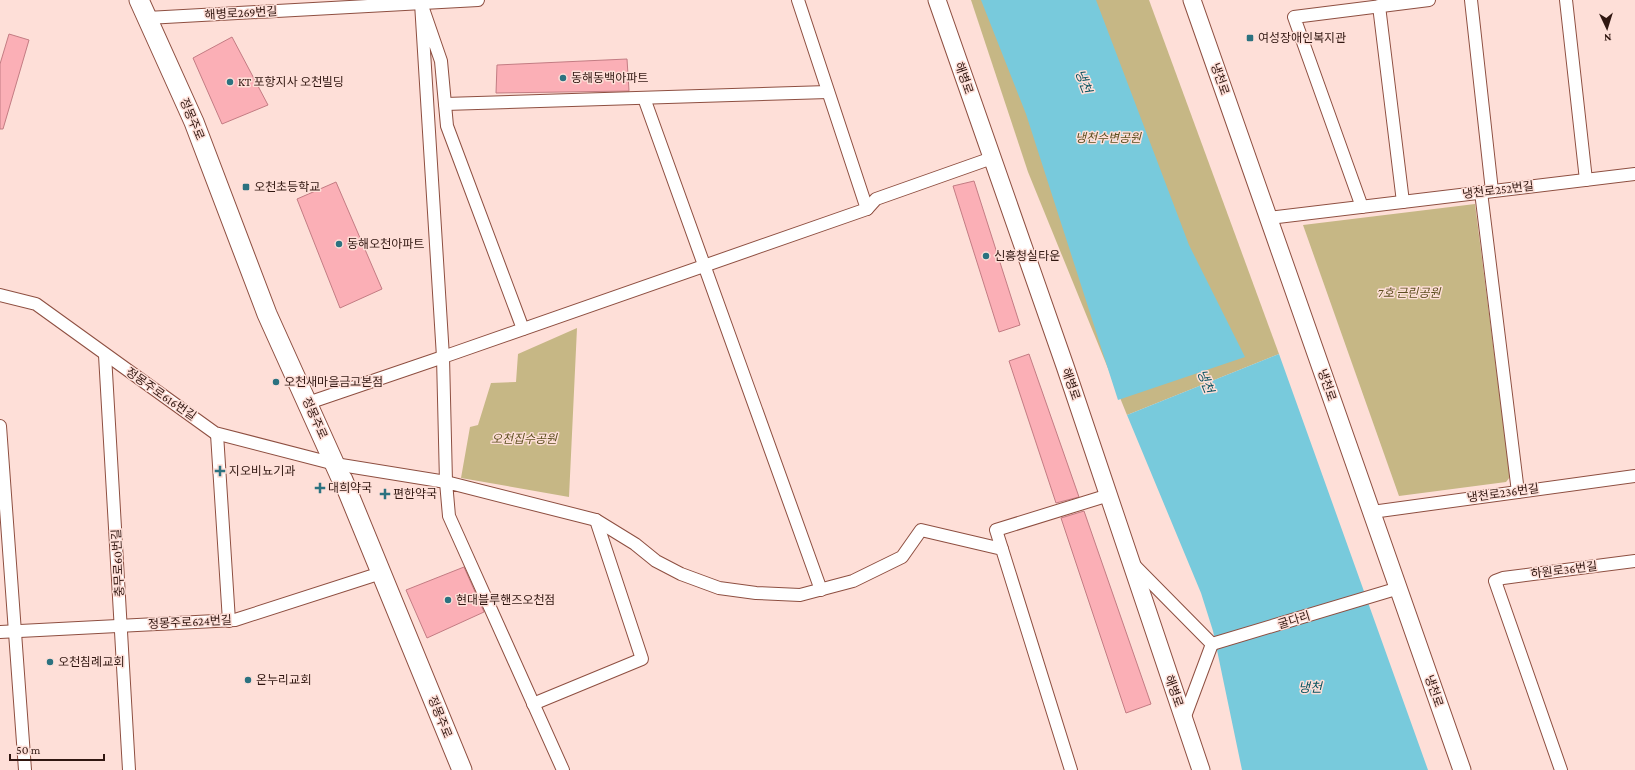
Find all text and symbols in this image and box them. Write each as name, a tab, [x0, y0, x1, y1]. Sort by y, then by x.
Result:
street label: 해병로269번길	[204, 4, 278, 22]
north arrow	[1587, 8, 1627, 48]
place label: 여성장애인복지관	[1258, 31, 1346, 45]
text: N	[1603, 32, 1612, 44]
marker: 여성장애인복지관	[1245, 33, 1255, 43]
street label: 해병로	[952, 60, 976, 96]
street label: 냉천로	[1208, 61, 1232, 97]
water label: 냉천	[1072, 67, 1095, 96]
place label: 동해동백아파트	[571, 71, 648, 85]
marker: 동해동백아파트	[558, 73, 568, 83]
place label: KT 포항지사 오천빌딩	[238, 75, 344, 89]
marker: KT 포항지사 오천빌딩	[225, 77, 235, 87]
street label: 정몽주로	[177, 96, 207, 142]
park label: 냉천수변공원	[1075, 131, 1142, 145]
street label: 냉천로252번길	[1461, 179, 1535, 201]
place label: 오천초등학교	[254, 180, 320, 194]
marker: 오천초등학교	[241, 182, 251, 192]
place label: 동해오천아파트	[347, 237, 424, 251]
marker: 동해오천아파트	[334, 239, 344, 249]
place label: 신흥청실타운	[994, 249, 1060, 263]
marker: 신흥청실타운	[981, 251, 991, 261]
park label: 7호 근린공원	[1378, 286, 1441, 300]
street label: 정몽주로616번길	[123, 365, 199, 423]
street label: 해병로	[1059, 366, 1083, 402]
water label: 냉천	[1194, 367, 1217, 396]
street label: 냉천로	[1315, 367, 1339, 403]
place label: 오천새마을금고본점	[284, 375, 383, 389]
marker: 오천새마을금고본점	[271, 377, 281, 387]
street label: 정몽주로	[300, 395, 330, 441]
park label: 오천집수공원	[491, 432, 558, 446]
place label: 지오비뇨기과	[229, 464, 295, 478]
marker: 지오비뇨기과	[214, 465, 226, 477]
place label: 대희약국	[328, 481, 372, 495]
street label: 냉천로236번길	[1466, 481, 1540, 505]
marker: 대희약국	[315, 483, 325, 493]
place label: 편한약국	[393, 487, 437, 501]
marker: 편한약국	[380, 489, 390, 499]
street label: 충무로60번길	[109, 529, 127, 597]
street label: 하원로36번길	[1530, 559, 1598, 581]
place label: 현대블루핸즈오천점	[456, 593, 555, 607]
marker: 현대블루핸즈오천점	[443, 595, 453, 605]
street label: 굴다리	[1276, 608, 1312, 632]
street label: 정몽주로624번길	[148, 613, 232, 631]
place label: 오천침례교회	[58, 655, 124, 669]
marker: 오천침례교회	[45, 657, 55, 667]
place label: 온누리교회	[256, 673, 311, 687]
street label: 해병로	[1162, 673, 1186, 709]
street label: 냉천로	[1422, 673, 1446, 709]
marker: 온누리교회	[243, 675, 253, 685]
water label: 냉천	[1298, 680, 1323, 695]
street label: 정몽주로	[425, 694, 455, 740]
scale bar	[10, 736, 104, 762]
text: 50 m	[16, 743, 41, 757]

